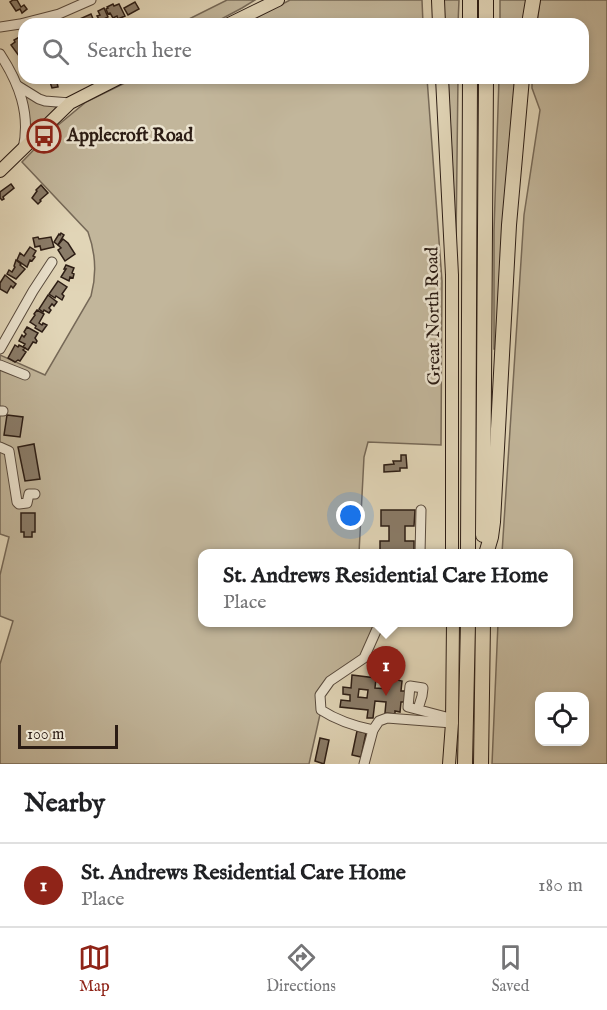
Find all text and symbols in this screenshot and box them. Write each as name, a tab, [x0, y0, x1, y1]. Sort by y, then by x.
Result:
search box	[18, 18, 589, 84]
icon: search	[39, 35, 72, 68]
text: Search here	[87, 37, 192, 65]
bus stop icon: Applecroft Road	[26, 118, 62, 154]
place label: Applecroft Road	[66, 125, 193, 148]
street label: Great North Road	[421, 246, 447, 386]
your location	[336, 501, 365, 530]
popup	[198, 549, 573, 627]
text: St. Andrews Residential Care Home	[223, 562, 548, 590]
text: Place	[223, 590, 266, 615]
pin: 1	[366, 646, 406, 696]
map controls	[535, 692, 589, 746]
button: locate	[535, 692, 589, 746]
scale bar	[18, 722, 118, 750]
text: 100 m	[27, 725, 64, 745]
text: Nearby	[24, 787, 105, 820]
text: St. Andrews Residential Care Home	[81, 859, 406, 887]
text: 1	[40, 873, 47, 898]
text: 180 m	[538, 873, 583, 898]
text: Place	[81, 887, 124, 912]
tab: Map	[78, 941, 111, 997]
tab: Directions	[266, 941, 336, 997]
tab: Saved	[491, 941, 529, 997]

